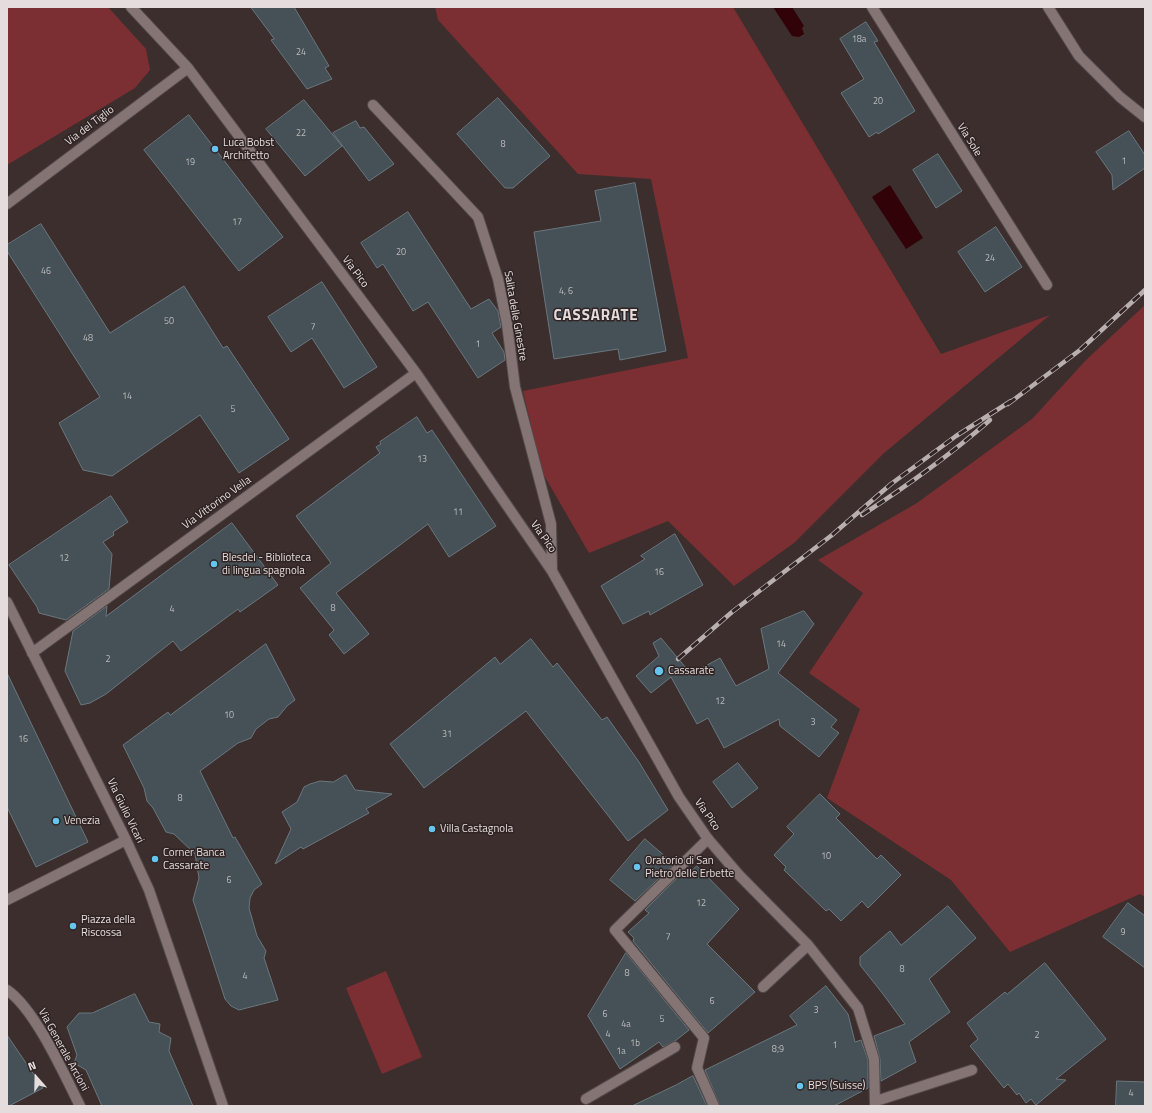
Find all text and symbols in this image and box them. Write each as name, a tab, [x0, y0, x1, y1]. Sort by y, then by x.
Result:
house number: 18a	[852, 35, 866, 45]
house number: 24	[296, 48, 306, 58]
house number: 20	[873, 97, 883, 107]
street label: Via del Tiglio	[63, 103, 117, 149]
street label: Via Sole	[954, 121, 984, 159]
house number: 22	[296, 129, 306, 139]
place label: Luca Bobst Architetto	[223, 136, 274, 162]
house number: 8	[500, 140, 506, 150]
marker: Luca Bobst Architetto	[210, 144, 220, 154]
house number: 1	[1121, 157, 1127, 167]
house number: 19	[185, 158, 195, 168]
house number: 17	[232, 218, 242, 228]
house number: 20	[396, 248, 406, 258]
street label: Via Pico	[339, 254, 371, 290]
house number: 24	[985, 254, 995, 264]
house number: 46	[41, 267, 51, 277]
street label: Salita delle Ginestre	[501, 270, 529, 362]
house number: 4, 6	[559, 287, 573, 297]
district label: CASSARATE	[553, 307, 639, 325]
house number: 50	[164, 317, 174, 327]
house number: 7	[310, 323, 316, 333]
house number: 48	[83, 334, 93, 344]
house number: 1	[475, 340, 481, 350]
house number: 14	[122, 392, 132, 402]
house number: 5	[230, 405, 236, 415]
house number: 13	[417, 455, 427, 465]
street label: Via Vittorino Vella	[180, 474, 254, 532]
house number: 11	[453, 508, 463, 518]
street label: Via Pico	[527, 518, 559, 556]
place label: Blesdel - Biblioteca di lingua spagnola	[222, 551, 311, 577]
house number: 12	[59, 554, 69, 564]
marker: Blesdel - Biblioteca di lingua spagnola	[209, 559, 219, 569]
house number: 16	[654, 568, 664, 578]
house number: 8	[330, 604, 336, 614]
house number: 4	[169, 605, 175, 615]
house number: 14	[776, 640, 786, 650]
house number: 2	[105, 655, 111, 665]
place label: Cassarate	[668, 664, 714, 678]
marker: Cassarate	[653, 665, 665, 677]
house number: 12	[715, 697, 725, 707]
house number: 10	[224, 711, 234, 721]
house number: 3	[810, 718, 816, 728]
house number: 31	[442, 730, 452, 740]
house number: 16	[18, 735, 28, 745]
street label: Via Giulio Vicari	[104, 777, 146, 845]
house number: 8	[177, 794, 183, 804]
street label: Via Pico	[691, 796, 723, 834]
place label: Venezia	[64, 814, 100, 828]
marker: Venezia	[51, 816, 61, 826]
place label: Villa Castagnola	[440, 822, 513, 836]
marker: Villa Castagnola	[427, 824, 437, 834]
place label: Corner Banca Cassarate	[163, 846, 225, 872]
house number: 10	[821, 852, 831, 862]
marker: Corner Banca Cassarate	[150, 854, 160, 864]
place label: Oratorio di San Pietro delle Erbette	[645, 854, 734, 880]
marker: Oratorio di San Pietro delle Erbette	[632, 862, 642, 872]
house number: 6	[226, 876, 232, 886]
house number: 12	[696, 899, 706, 909]
place label: Piazza della Riscossa	[81, 913, 135, 939]
marker: Piazza della Riscossa	[68, 921, 78, 931]
house number: 9	[1120, 928, 1126, 938]
house number: 7	[665, 933, 671, 943]
house number: 8	[899, 965, 905, 975]
house number: 8	[624, 969, 630, 979]
house number: 4	[242, 972, 248, 982]
house number: 6	[709, 997, 715, 1007]
house number: 3	[813, 1006, 819, 1016]
street label: Via Generale Arcioni	[35, 1007, 91, 1093]
house number: 6	[602, 1010, 608, 1020]
house number: 5	[659, 1015, 665, 1025]
house number: 4a	[621, 1020, 631, 1030]
house number: 4	[605, 1030, 611, 1040]
house number: 2	[1034, 1031, 1040, 1041]
house number: 1b	[630, 1039, 640, 1049]
house number: 1	[832, 1041, 838, 1051]
house number: 8;9	[772, 1045, 784, 1055]
house number: 1a	[616, 1047, 626, 1057]
north arrow	[16, 1057, 56, 1097]
text: N	[26, 1057, 38, 1075]
place label: BPS (Suisse)	[808, 1079, 865, 1093]
marker: BPS (Suisse)	[795, 1081, 805, 1091]
house number: 4	[1128, 1089, 1134, 1099]

